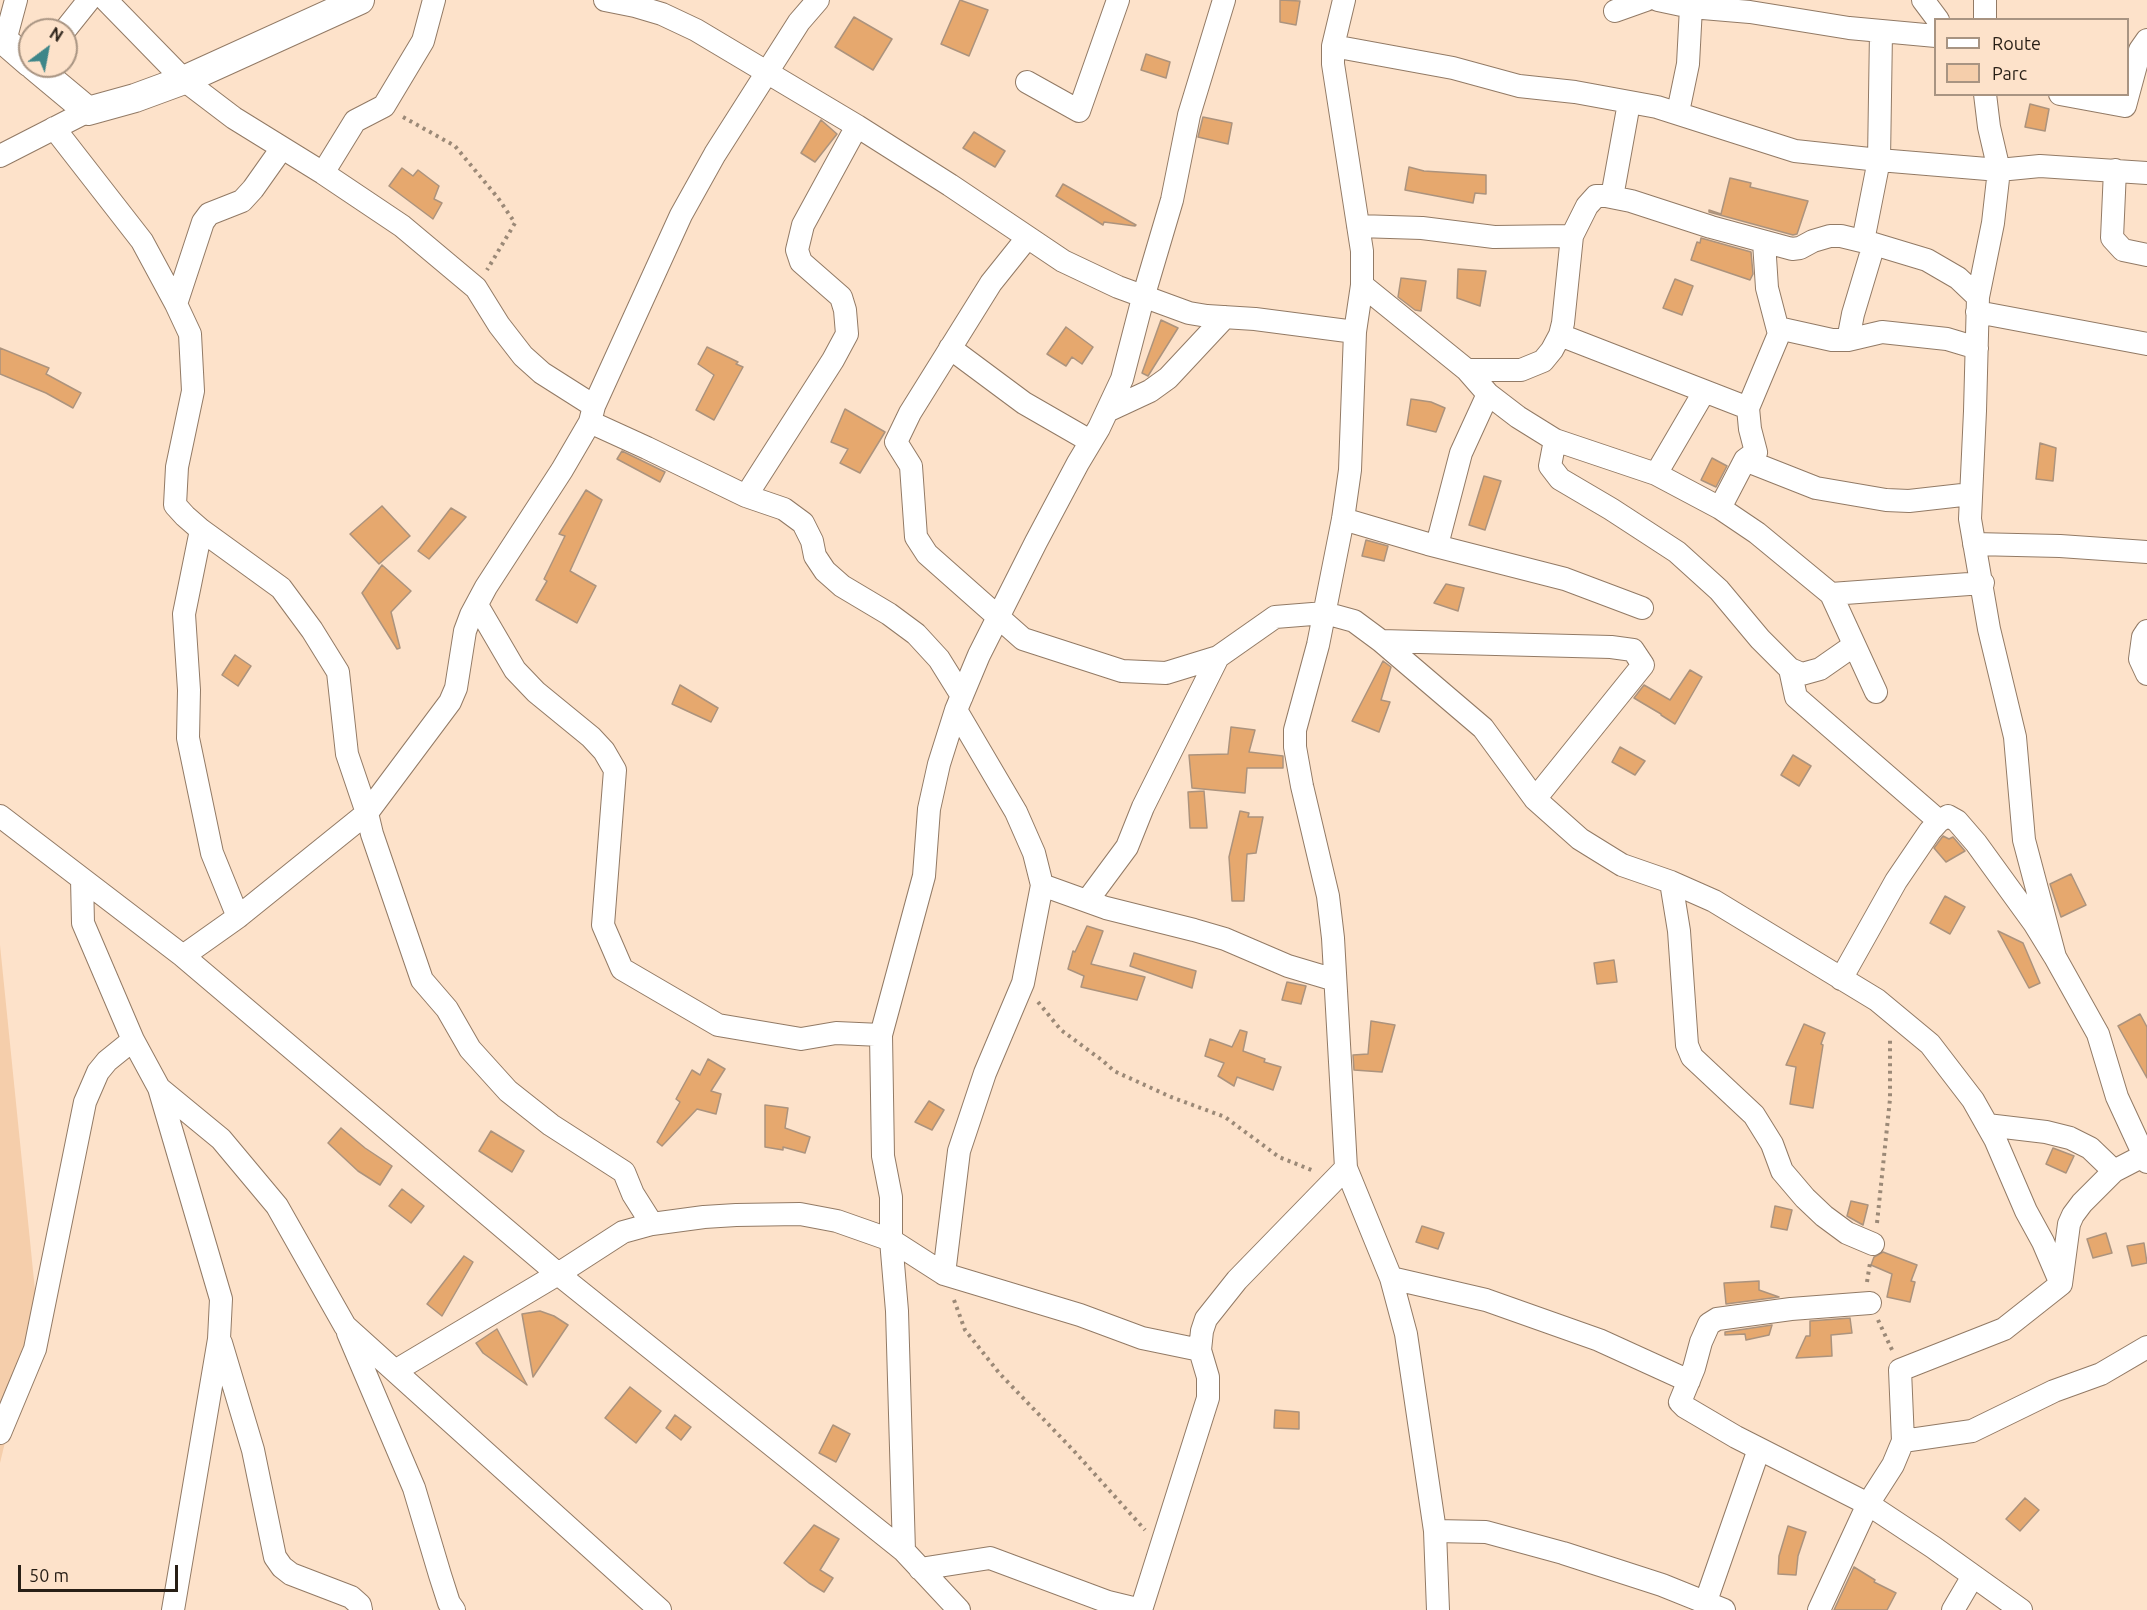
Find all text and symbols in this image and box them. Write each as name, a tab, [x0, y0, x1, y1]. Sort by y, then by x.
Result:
north arrow	[18, 18, 78, 78]
legend	[1934, 18, 2129, 96]
text: N	[47, 24, 66, 45]
text: Route	[1992, 33, 2041, 53]
text: Parc	[1992, 63, 2027, 83]
scale bar	[21, 1553, 182, 1591]
text: 50 m	[29, 1565, 69, 1585]

